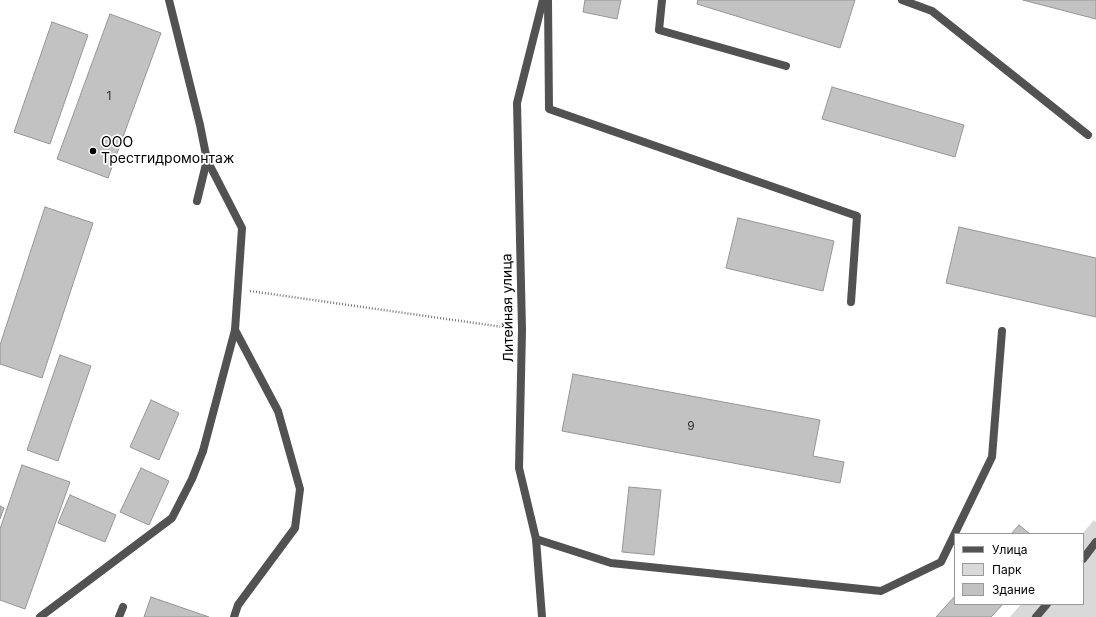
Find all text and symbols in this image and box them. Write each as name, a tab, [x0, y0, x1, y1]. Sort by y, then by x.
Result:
house number: 1	[107, 89, 111, 103]
place label: ООО Трестгидромонтаж	[101, 135, 234, 168]
marker: ООО Трестгидромонтаж	[88, 146, 98, 156]
street label: Литейная улица	[499, 253, 517, 363]
house number: 9	[687, 419, 695, 433]
legend	[954, 533, 1084, 605]
text: Улица	[992, 542, 1027, 557]
text: Парк	[992, 562, 1022, 577]
text: Здание	[992, 582, 1035, 597]

